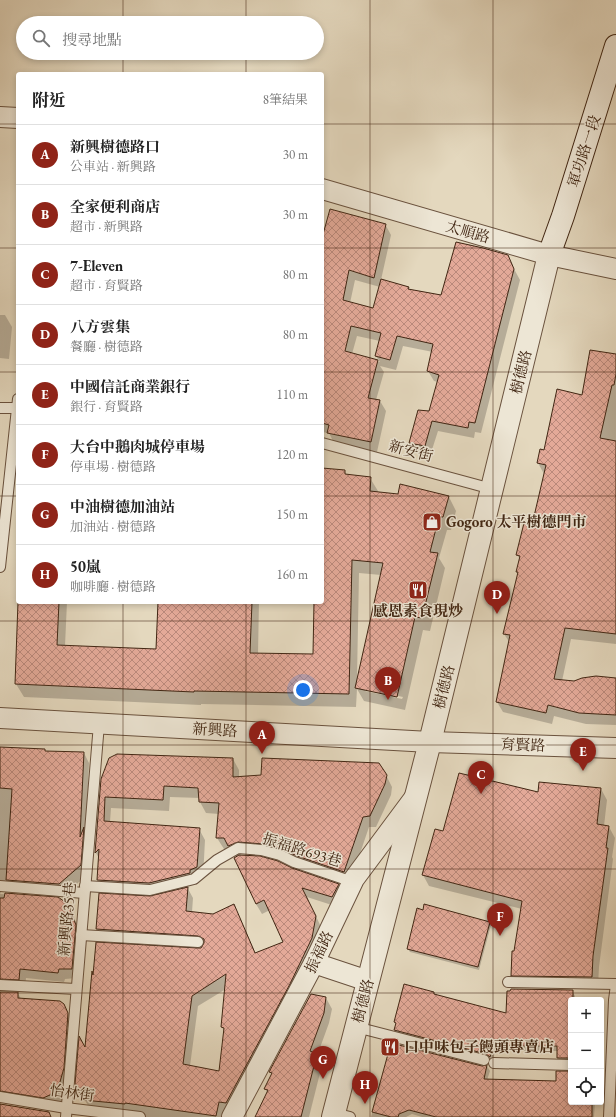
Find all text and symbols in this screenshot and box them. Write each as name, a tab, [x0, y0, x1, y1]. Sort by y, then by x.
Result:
search box	[16, 16, 324, 60]
icon: search	[30, 27, 52, 49]
text: 搜尋地點	[62, 30, 122, 49]
text: 附近	[32, 89, 66, 111]
text: 8筆結果	[263, 91, 308, 108]
street label: 軍功路一段	[563, 112, 604, 189]
text: 新興樹德路口	[70, 137, 160, 156]
text: A	[40, 146, 50, 163]
text: 30 m	[283, 146, 308, 163]
text: 公車站 · 新興路	[70, 158, 156, 175]
text: 全家便利商店	[70, 197, 160, 216]
text: B	[41, 206, 49, 223]
text: 30 m	[283, 206, 308, 223]
street label: 太順路	[444, 216, 492, 247]
text: 超市 · 新興路	[70, 218, 143, 235]
text: 7-Eleven	[70, 256, 123, 275]
text: C	[40, 266, 50, 283]
text: 80 m	[283, 266, 308, 283]
text: 超市 · 育賢路	[70, 277, 143, 294]
text: 八方雲集	[70, 317, 130, 336]
text: D	[40, 326, 50, 343]
text: 80 m	[283, 326, 308, 343]
text: 餐廳 · 樹德路	[70, 338, 143, 355]
street label: 樹德路	[506, 348, 535, 396]
text: 中國信託商業銀行	[70, 377, 190, 396]
text: E	[41, 386, 49, 403]
text: 110 m	[277, 386, 308, 403]
text: 銀行 · 育賢路	[70, 398, 143, 415]
street label: 新安街	[387, 436, 435, 466]
text: 大台中鵝肉城停車場	[70, 437, 205, 456]
text: F	[41, 446, 49, 463]
text: 120 m	[277, 446, 308, 463]
text: 停車場 · 樹德路	[70, 458, 156, 475]
text: 中油樹德加油站	[70, 497, 175, 516]
text: G	[40, 506, 50, 523]
text: 150 m	[277, 506, 308, 523]
shop icon: Gogoro 太平樹德門市	[421, 511, 443, 533]
place label: Gogoro 太平樹德門市	[446, 512, 586, 531]
text: 加油站 · 樹德路	[70, 518, 156, 535]
text: 50嵐	[70, 557, 101, 576]
text: H	[40, 566, 50, 583]
text: 160 m	[277, 566, 308, 583]
text: 咖啡廳 · 樹德路	[70, 578, 156, 595]
restaurant icon: 感恩素食現炒	[407, 579, 429, 601]
pin: D	[484, 581, 510, 614]
place label: 感恩素食現炒	[373, 601, 463, 620]
street label: 樹德路	[429, 663, 458, 711]
pin: B	[375, 667, 401, 700]
your location	[293, 680, 313, 700]
street label: 新興路	[192, 719, 238, 740]
pin: A	[249, 721, 275, 754]
street label: 育賢路	[500, 734, 546, 755]
pin: E	[570, 738, 596, 771]
pin: C	[468, 761, 494, 794]
street label: 振福路693巷	[260, 829, 344, 871]
street label: 新興路35巷	[54, 881, 79, 957]
pin: F	[487, 903, 513, 936]
street label: 振福路	[300, 927, 337, 976]
street label: 樹德路	[348, 977, 378, 1025]
map controls	[568, 997, 604, 1105]
button: +	[568, 997, 604, 1033]
button: −	[568, 1033, 604, 1069]
restaurant icon: 口中味包子饅頭專賣店	[379, 1036, 401, 1058]
place label: 口中味包子饅頭專賣店	[404, 1037, 554, 1056]
pin: G	[310, 1046, 336, 1079]
button: locate	[568, 1069, 604, 1105]
pin: H	[352, 1071, 378, 1104]
street label: 怡林街	[48, 1080, 96, 1105]

